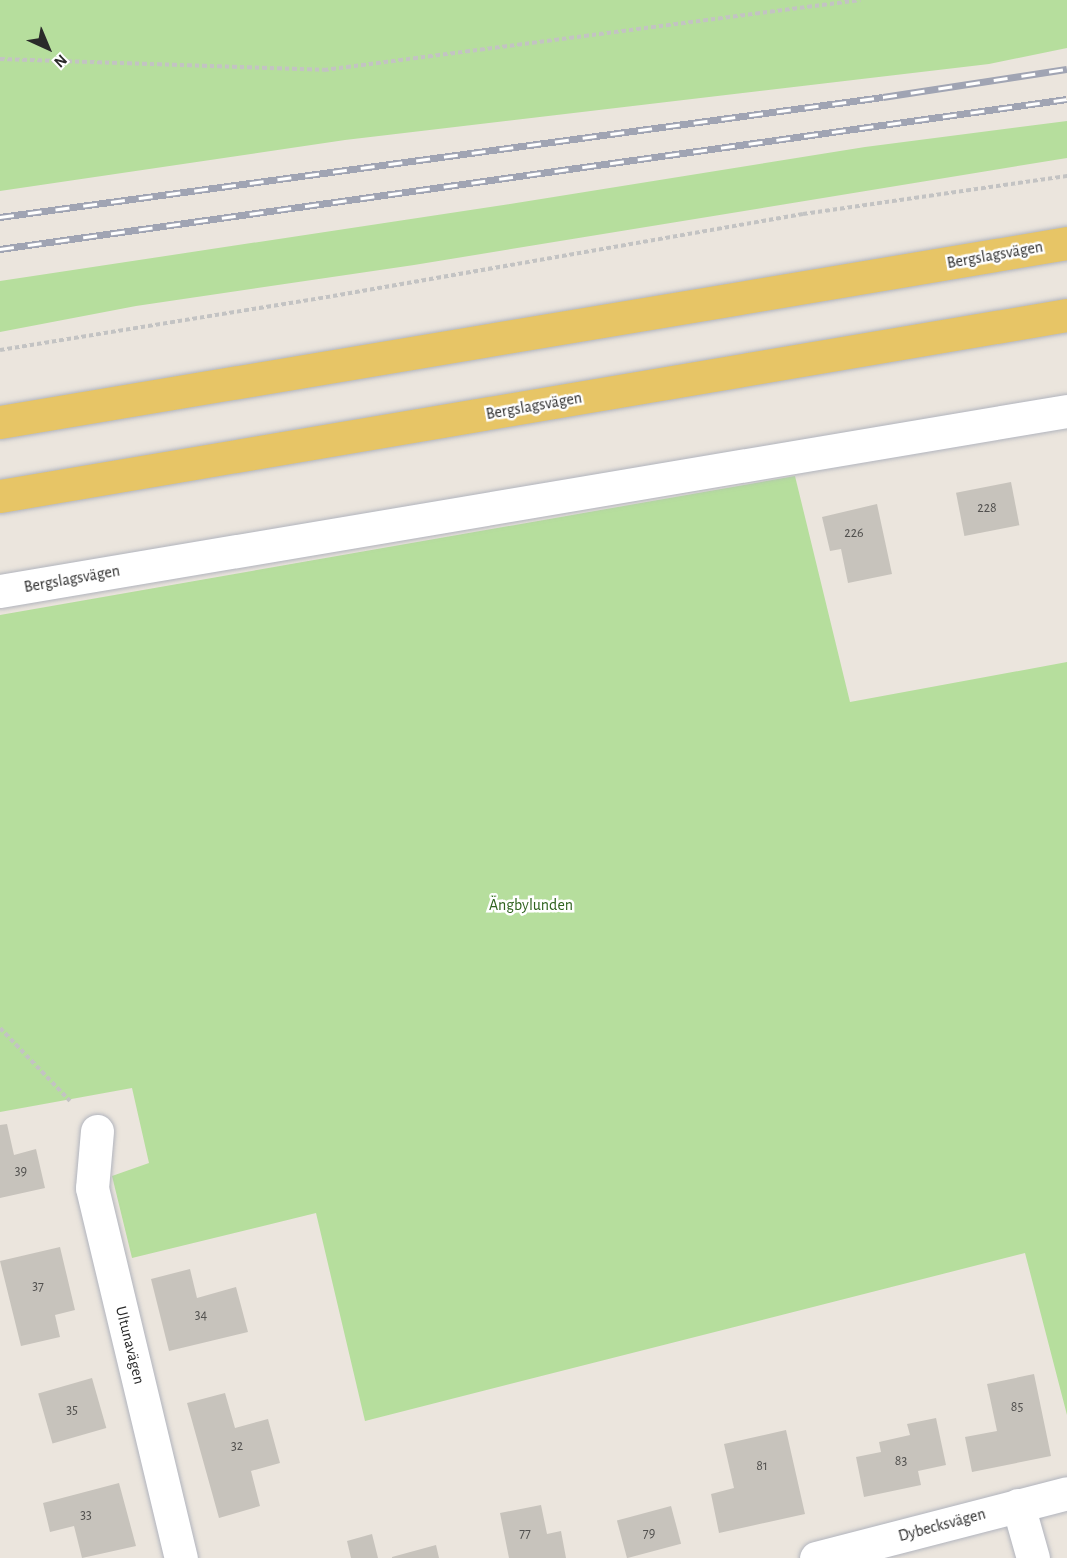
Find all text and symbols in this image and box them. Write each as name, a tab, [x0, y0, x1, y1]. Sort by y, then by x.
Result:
north arrow	[18, 18, 78, 78]
text: N	[51, 51, 70, 71]
street label: Bergslagsvägen	[946, 237, 1044, 273]
street label: Bergslagsvägen	[485, 388, 583, 424]
house number: 228	[977, 500, 997, 516]
house number: 226	[844, 525, 864, 541]
street label: Bergslagsvägen	[23, 561, 121, 597]
park label: Ängbylunden	[489, 895, 573, 915]
house number: 39	[15, 1163, 27, 1179]
house number: 37	[32, 1278, 44, 1294]
street label: Ultunavägen	[111, 1304, 149, 1386]
house number: 34	[195, 1307, 207, 1323]
house number: 85	[1011, 1399, 1023, 1415]
house number: 35	[66, 1402, 78, 1418]
house number: 32	[231, 1438, 243, 1454]
house number: 83	[895, 1453, 907, 1469]
house number: 81	[756, 1458, 768, 1474]
street label: Dybecksvägen	[896, 1504, 988, 1546]
house number: 33	[80, 1507, 92, 1523]
house number: 77	[519, 1525, 531, 1541]
house number: 79	[643, 1525, 655, 1541]

